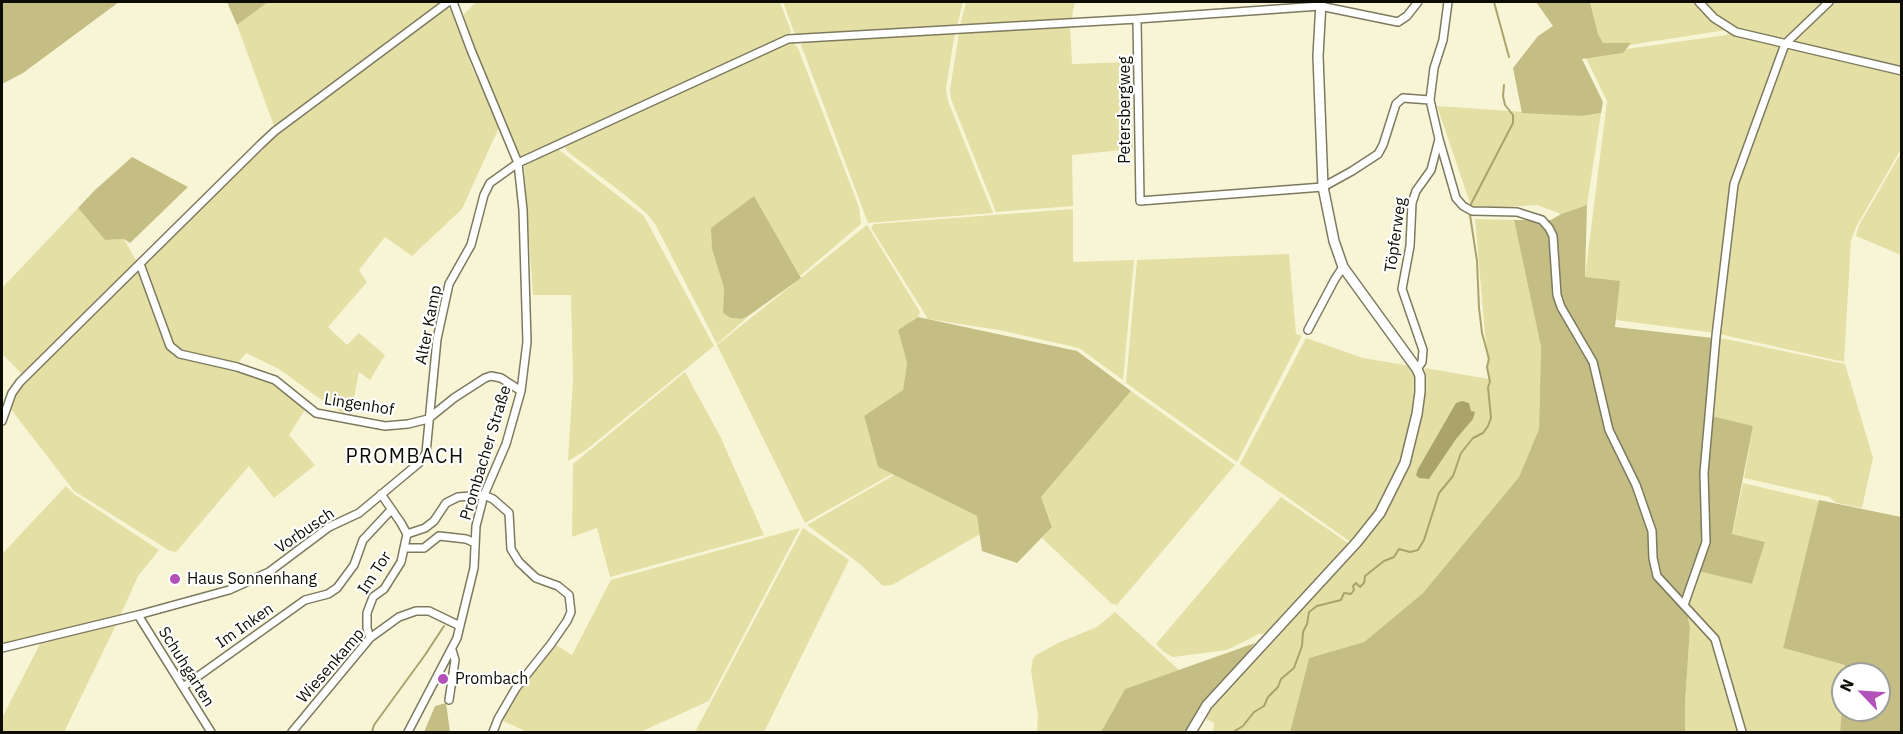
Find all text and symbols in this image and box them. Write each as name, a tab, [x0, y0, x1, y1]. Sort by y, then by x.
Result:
street label: Petersbergweg	[1115, 56, 1135, 164]
street label: Töpferweg	[1381, 196, 1411, 274]
street label: Alter Kamp	[412, 284, 446, 366]
street label: Prombacher Straße	[456, 383, 516, 523]
street label: Lingenhof	[323, 390, 395, 420]
district label: PROMBACH	[345, 445, 465, 469]
street label: Vorbusch	[272, 504, 338, 558]
street label: Im Tor	[354, 548, 396, 598]
place label: Haus Sonnenhang	[187, 569, 317, 589]
marker: Haus Sonnenhang	[168, 572, 182, 586]
street label: Im Inken	[213, 599, 277, 653]
street label: Schuhgarten	[154, 623, 218, 711]
street label: Wiesenkamp	[293, 625, 369, 707]
north arrow	[1831, 662, 1891, 722]
place label: Prombach	[455, 669, 528, 689]
marker: Prombach	[436, 672, 450, 686]
text: N	[1835, 676, 1858, 695]

